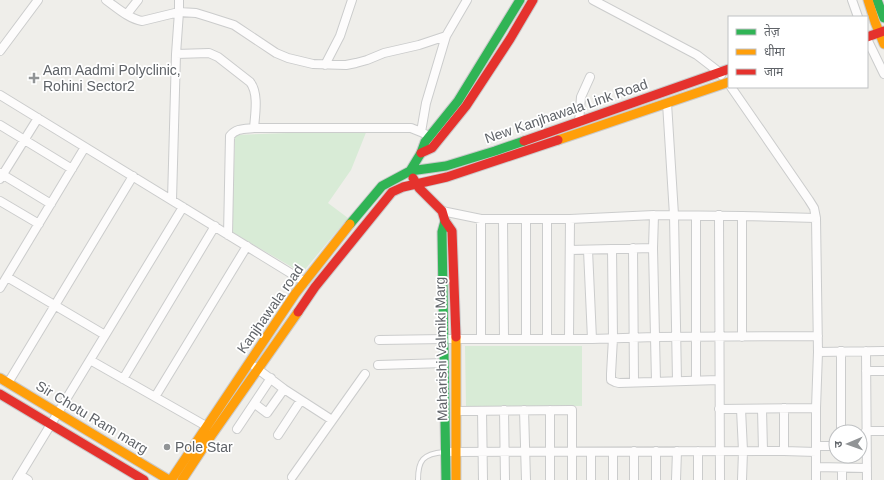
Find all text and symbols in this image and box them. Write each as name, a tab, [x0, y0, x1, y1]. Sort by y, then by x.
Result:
legend	[728, 16, 868, 88]
text: तेज़	[764, 24, 781, 39]
text: धीमा	[764, 44, 786, 59]
place label: Aam Aadmi Polyclinic, Rohini Sector2	[43, 62, 181, 94]
text: जाम	[764, 65, 784, 79]
marker: Aam Aadmi Polyclinic, Rohini Sector2	[28, 72, 40, 84]
street label: New Kanjhawala Link Road	[482, 76, 650, 146]
street label: Kanjhawala road	[234, 262, 306, 356]
street label: Maharishi Valmiki Marg	[432, 277, 450, 421]
street label: Sir Chotu Ram marg	[33, 377, 151, 457]
north arrow	[828, 424, 868, 464]
place label: Pole Star	[175, 439, 233, 455]
text: उ	[832, 440, 844, 448]
marker: Pole Star	[162, 442, 172, 452]

